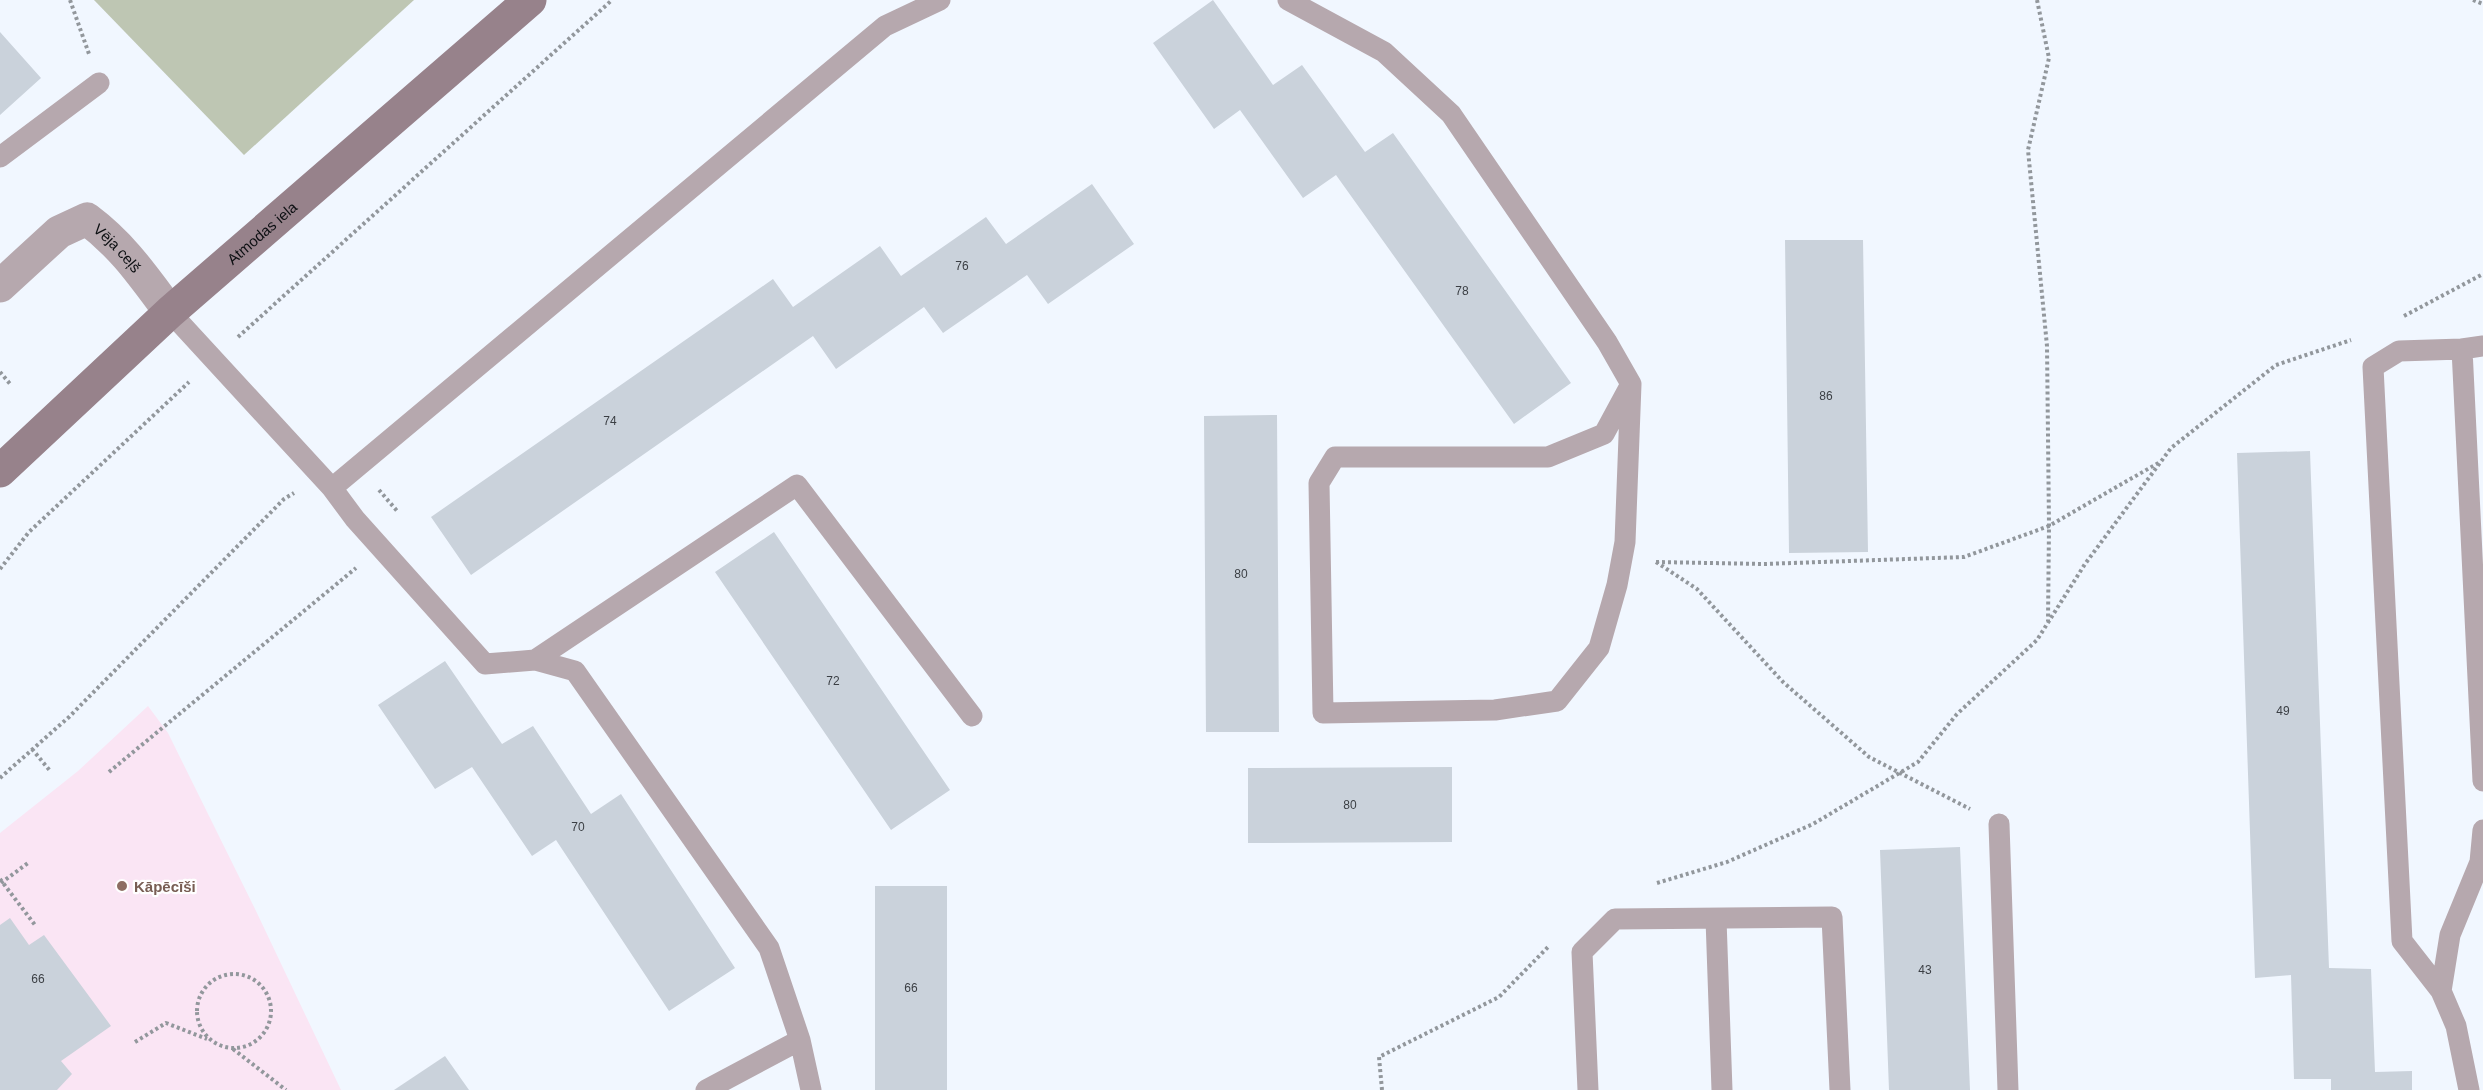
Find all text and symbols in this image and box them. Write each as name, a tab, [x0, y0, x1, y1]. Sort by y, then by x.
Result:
street label: Atmodas iela	[223, 197, 300, 267]
street label: Vēja ceļš	[91, 220, 145, 275]
house number: 76	[955, 259, 969, 273]
house number: 78	[1455, 284, 1469, 298]
house number: 86	[1819, 389, 1833, 403]
house number: 74	[603, 414, 617, 428]
house number: 80	[1234, 567, 1248, 581]
house number: 72	[826, 674, 840, 688]
house number: 49	[2276, 704, 2290, 718]
house number: 80	[1343, 798, 1357, 812]
house number: 70	[571, 820, 585, 834]
place label: Kāpēcīši	[134, 878, 196, 895]
marker: Kāpēcīši	[115, 879, 129, 893]
house number: 43	[1918, 963, 1932, 977]
house number: 66	[31, 972, 45, 986]
house number: 66	[904, 981, 918, 995]

